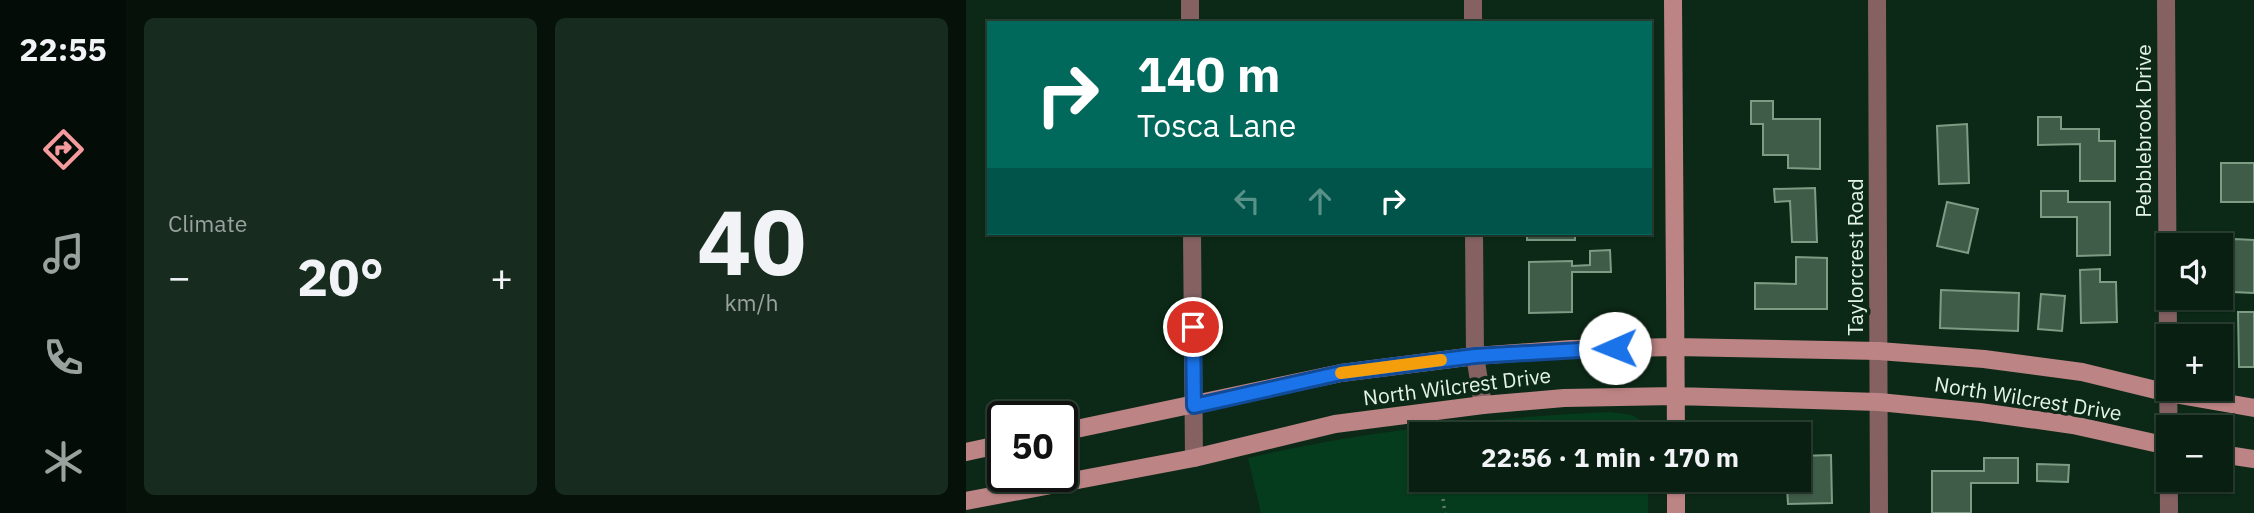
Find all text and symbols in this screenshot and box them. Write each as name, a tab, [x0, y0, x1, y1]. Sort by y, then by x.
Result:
text: 22:55	[19, 28, 107, 70]
text: 140 m	[1137, 42, 1281, 105]
street label: Pebblebrook Drive	[2129, 44, 2157, 218]
icon: right	[1022, 49, 1113, 140]
text: Tosca Lane	[1137, 104, 1296, 146]
icon: directions	[39, 125, 88, 174]
street label: Taylorcrest Road	[1841, 178, 1869, 336]
text: 40	[697, 182, 806, 300]
icon: left	[1228, 182, 1266, 220]
icon: ahead	[1301, 182, 1339, 220]
icon: right	[1374, 182, 1412, 220]
text: Climate	[168, 208, 247, 238]
icon: music	[39, 229, 88, 278]
map controls	[2156, 233, 2233, 492]
button: sound	[2156, 233, 2233, 310]
text: 20°	[297, 243, 384, 310]
text: −	[168, 252, 191, 301]
text: +	[490, 252, 513, 301]
text: km/h	[724, 287, 779, 317]
pin	[1163, 297, 1223, 357]
icon: arrive	[1174, 308, 1212, 346]
position arrow	[1578, 311, 1652, 385]
button: +	[2156, 324, 2233, 401]
icon: phone	[39, 333, 88, 382]
street label: North Wilcrest Drive	[1361, 361, 1552, 411]
street label: North Wilcrest Drive	[1933, 369, 2124, 427]
speed limit sign: 50	[987, 401, 1078, 492]
button: −	[2156, 415, 2233, 492]
icon: climate	[39, 437, 88, 486]
text: 22:56 · 1 min · 170 m	[1481, 440, 1739, 474]

